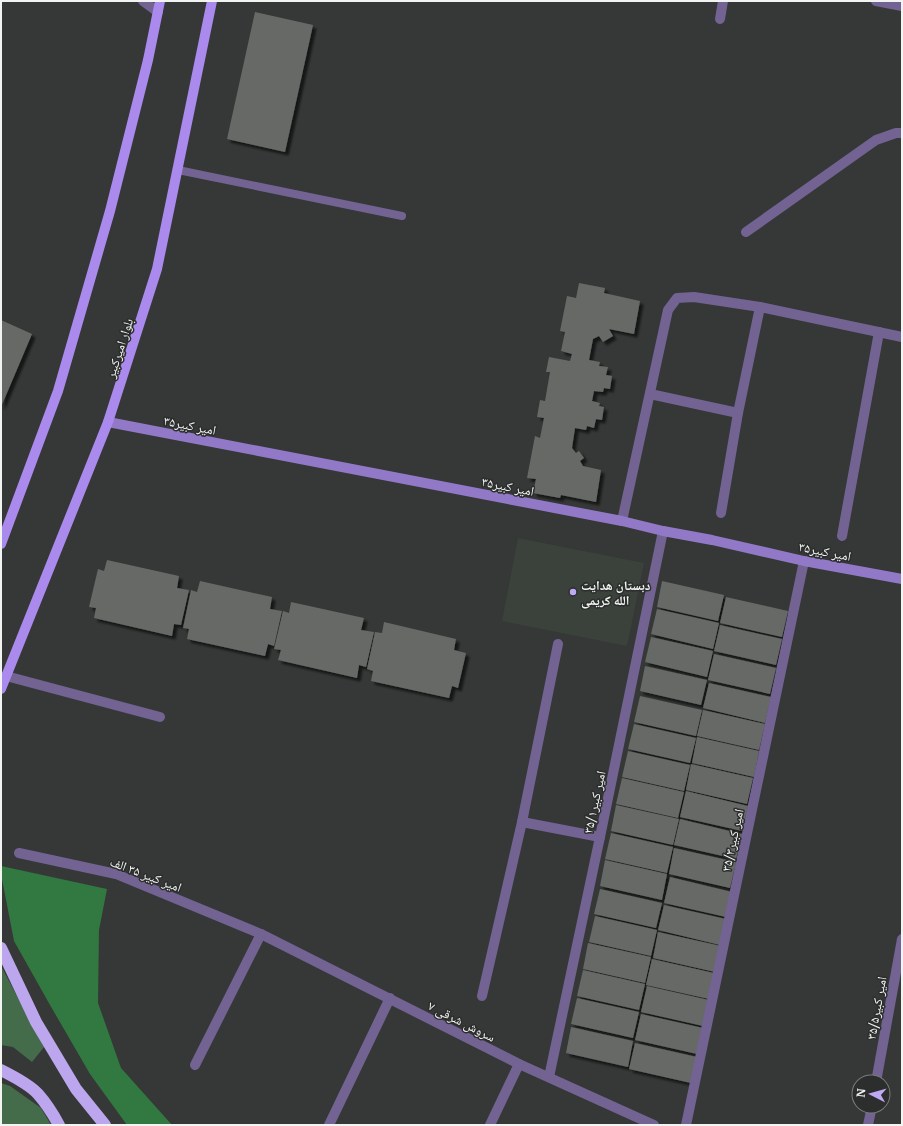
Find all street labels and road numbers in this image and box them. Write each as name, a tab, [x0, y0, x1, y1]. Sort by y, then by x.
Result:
street label: بلوار امیرکبیر	[101, 316, 137, 381]
street label: امیر کبیر۳۵	[162, 412, 217, 439]
street label: امیر کبیر۳۵	[480, 473, 535, 500]
street label: امیر کبیر۳۵	[797, 538, 852, 565]
street label: امیر کبیر۳۵/۱	[580, 769, 609, 835]
street label: امیر کبیر۳۵/۳	[718, 807, 747, 873]
street label: امیر کبیر ۳۵ الف	[108, 853, 184, 896]
street label: امیر کبیر۳۵/۵	[863, 975, 890, 1041]
street label: سروش شرقی ۷	[425, 997, 498, 1046]

